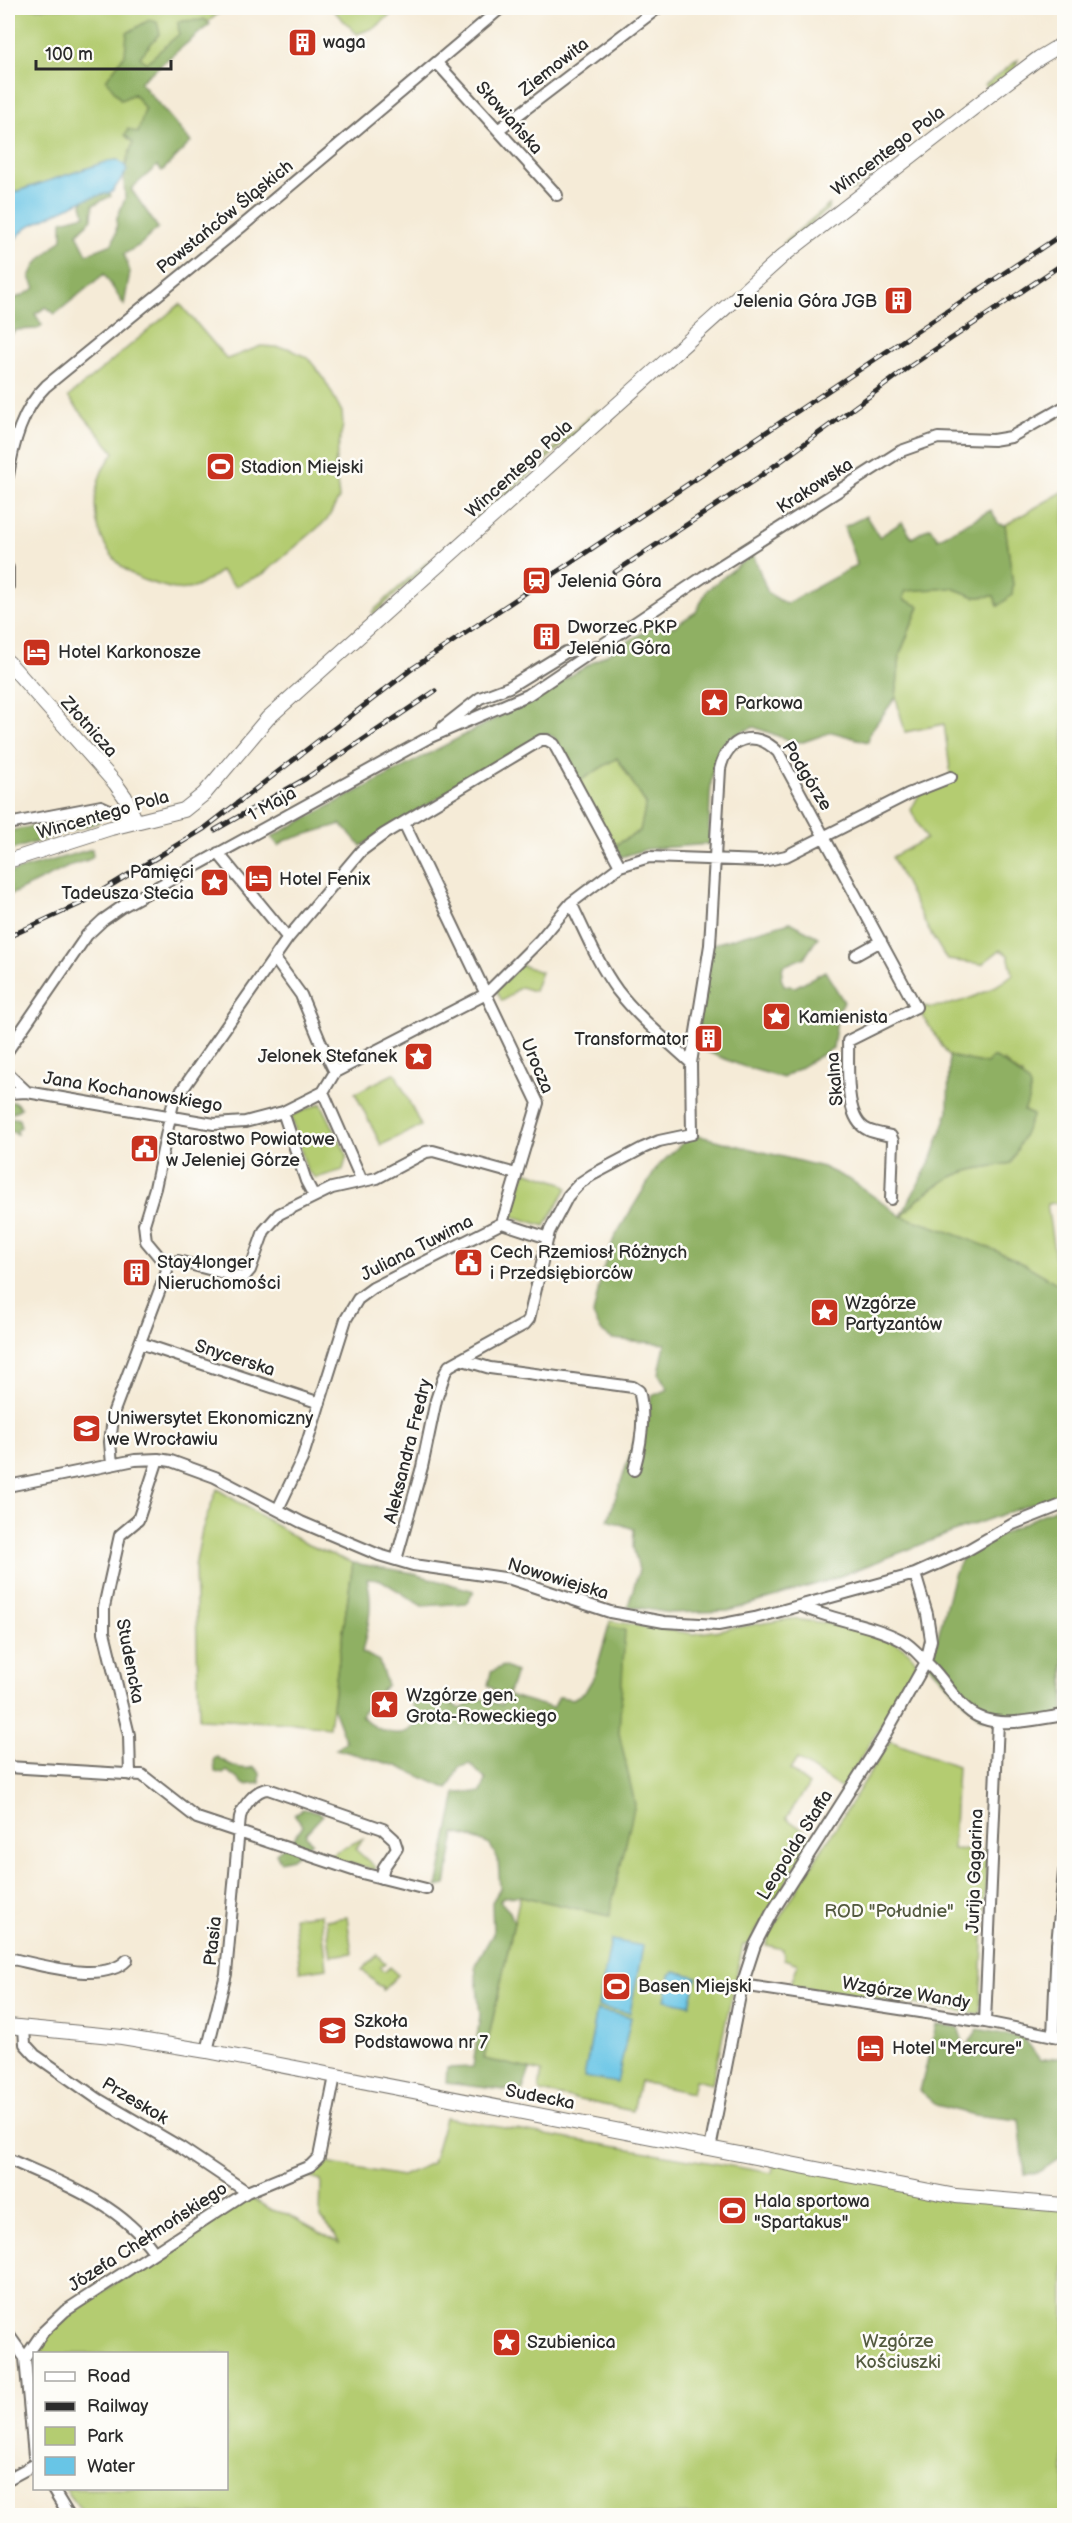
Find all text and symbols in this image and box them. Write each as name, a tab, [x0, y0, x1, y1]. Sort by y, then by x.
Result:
building icon: waga	[286, 26, 318, 58]
place label: waga	[323, 32, 366, 53]
scale bar	[36, 33, 171, 71]
street label: Ziemowita	[514, 33, 593, 101]
text: 100 m	[45, 44, 93, 65]
street label: Słowiańska	[471, 77, 547, 159]
street label: Wincentego Pola	[827, 102, 949, 200]
street label: Powstańców Śląskich	[151, 154, 297, 278]
building icon: Jelenia Góra JGB	[882, 285, 914, 317]
place label: Jelenia Góra JGB	[734, 291, 877, 312]
street label: Wincentego Pola	[461, 416, 577, 522]
sports icon: Stadion Miejski	[204, 451, 236, 483]
street label: Krakowska	[773, 454, 857, 518]
place label: Stadion Miejski	[241, 457, 363, 478]
station icon: Jelenia Góra	[521, 565, 553, 597]
place label: Jelenia Góra	[558, 571, 662, 592]
place label: Dworzec PKP Jelenia Góra	[567, 617, 677, 659]
building icon: Dworzec PKP Jelenia Góra	[530, 621, 562, 653]
hotel icon: Hotel Karkonosze	[21, 636, 53, 668]
place label: Hotel Karkonosze	[58, 642, 201, 663]
place icon: Parkowa	[698, 687, 730, 719]
street label: Złotnicza	[56, 692, 122, 762]
place label: Parkowa	[735, 693, 803, 714]
street label: Podgórze	[778, 738, 837, 815]
street label: 1 Maja	[244, 782, 300, 826]
street label: Wincentego Pola	[35, 786, 171, 844]
place label: Pamięci Tadeusza Stecia	[61, 862, 194, 904]
hotel icon: Hotel Fenix	[242, 863, 274, 895]
place icon: Pamięci Tadeusza Stecia	[199, 866, 231, 898]
place label: Hotel Fenix	[279, 869, 371, 890]
place icon: Kamienista	[761, 1001, 793, 1033]
place label: Kamienista	[798, 1007, 888, 1028]
building icon: Transformator	[693, 1023, 725, 1055]
place label: Transformator	[574, 1029, 689, 1050]
street label: Urocza	[516, 1035, 558, 1097]
place icon: Jelonek Stefanek	[402, 1040, 434, 1072]
place label: Jelonek Stefanek	[258, 1046, 397, 1067]
street label: Skalna	[822, 1051, 848, 1107]
street label: Jana Kochanowskiego	[42, 1067, 224, 1117]
place label: Starostwo Powiatowe w Jeleniej Górze	[166, 1129, 335, 1171]
public building icon: Starostwo Powiatowe w Jeleniej Górze	[129, 1133, 161, 1165]
street label: Juliana Tuwima	[357, 1211, 477, 1285]
place label: Cech Rzemiosł Różnych i Przedsiębiorców	[490, 1242, 687, 1284]
public building icon: Cech Rzemiosł Różnych i Przedsiębiorców	[453, 1246, 485, 1278]
place label: Stay4longer Nieruchomości	[157, 1252, 281, 1294]
building icon: Stay4longer Nieruchomości	[120, 1256, 152, 1288]
place label: Wzgórze Partyzantów	[845, 1293, 942, 1335]
place icon: Wzgórze Partyzantów	[808, 1297, 840, 1329]
street label: Snycerska	[192, 1335, 278, 1381]
street label: Aleksandra Fredry	[380, 1376, 436, 1526]
place label: Uniwersytet Ekonomiczny we Wrocławiu	[107, 1408, 314, 1450]
school or university icon: Uniwersytet Ekonomiczny we Wrocławiu	[70, 1412, 102, 1444]
street label: Nowowiejska	[505, 1554, 611, 1604]
street label: Studencka	[112, 1617, 148, 1705]
place label: Wzgórze gen. Grota-Roweckiego	[406, 1685, 557, 1727]
place icon: Wzgórze gen. Grota-Roweckiego	[369, 1689, 401, 1721]
street label: Leopolda Staffa	[753, 1786, 837, 1904]
street label: Jurija Gagarina	[962, 1808, 988, 1934]
park label: ROD "Południe"	[824, 1901, 954, 1922]
street label: Ptasia	[200, 1915, 226, 1967]
sports icon: Basen Miejski	[601, 1970, 633, 2002]
street label: Wzgórze Wandy	[840, 1972, 972, 2014]
place label: Basen Miejski	[638, 1976, 752, 1997]
place label: Szkoła Podstawowa nr 7	[354, 2011, 488, 2053]
school or university icon: Szkoła Podstawowa nr 7	[317, 2015, 349, 2047]
hotel icon: Hotel "Mercure"	[855, 2032, 887, 2064]
place label: Hotel "Mercure"	[892, 2038, 1022, 2059]
street label: Przeskok	[98, 2073, 172, 2129]
street label: Sudecka	[504, 2080, 576, 2114]
street label: Józefa Chełmońskiego	[65, 2178, 231, 2296]
place label: Hala sportowa "Spartakus"	[754, 2191, 870, 2233]
sports icon: Hala sportowa "Spartakus"	[717, 2195, 749, 2227]
place icon: Szubienica	[490, 2326, 522, 2358]
park label: Wzgórze Kościuszki	[855, 2331, 941, 2373]
place label: Szubienica	[527, 2332, 616, 2353]
legend	[33, 2352, 228, 2490]
text: Road	[87, 2366, 131, 2387]
text: Railway	[87, 2396, 149, 2417]
text: Park	[87, 2426, 123, 2447]
text: Water	[87, 2456, 135, 2477]

